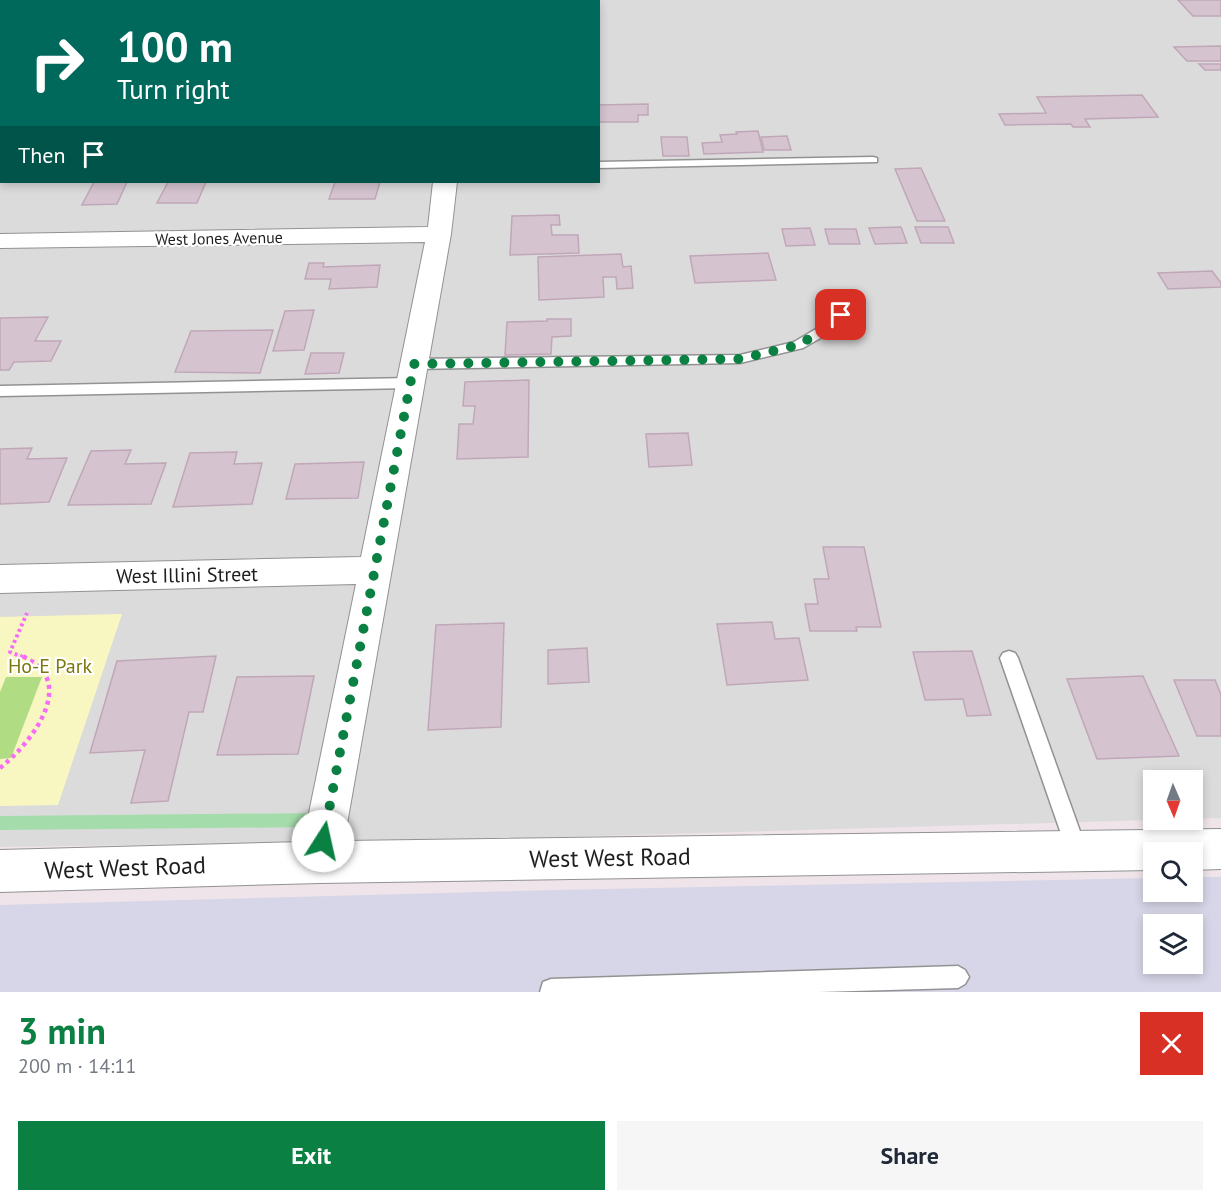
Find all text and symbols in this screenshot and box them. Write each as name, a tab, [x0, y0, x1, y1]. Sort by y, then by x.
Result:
text: 100 m	[117, 19, 233, 74]
icon: right	[18, 24, 96, 102]
text: Turn right	[117, 72, 230, 106]
icon: arrive	[77, 138, 110, 171]
text: Then	[18, 141, 65, 169]
street label: West Jones Avenue	[155, 227, 283, 249]
pin	[815, 289, 866, 340]
icon: arrive	[824, 298, 857, 331]
street label: West Illini Street	[116, 561, 258, 589]
park label: Ho-E Park	[8, 653, 93, 679]
north arrow	[1143, 770, 1203, 830]
map controls	[1143, 770, 1203, 974]
position arrow	[291, 809, 355, 873]
street label: West West Road	[529, 841, 691, 874]
button: search	[1143, 842, 1203, 902]
street label: West West Road	[44, 849, 206, 886]
button: layers	[1143, 914, 1203, 974]
text: 3 min	[18, 1007, 106, 1054]
button: close	[1140, 1012, 1203, 1075]
text: 200 m · 14:11	[18, 1053, 136, 1079]
button: Exit	[18, 1121, 605, 1190]
button: Share	[617, 1121, 1203, 1190]

